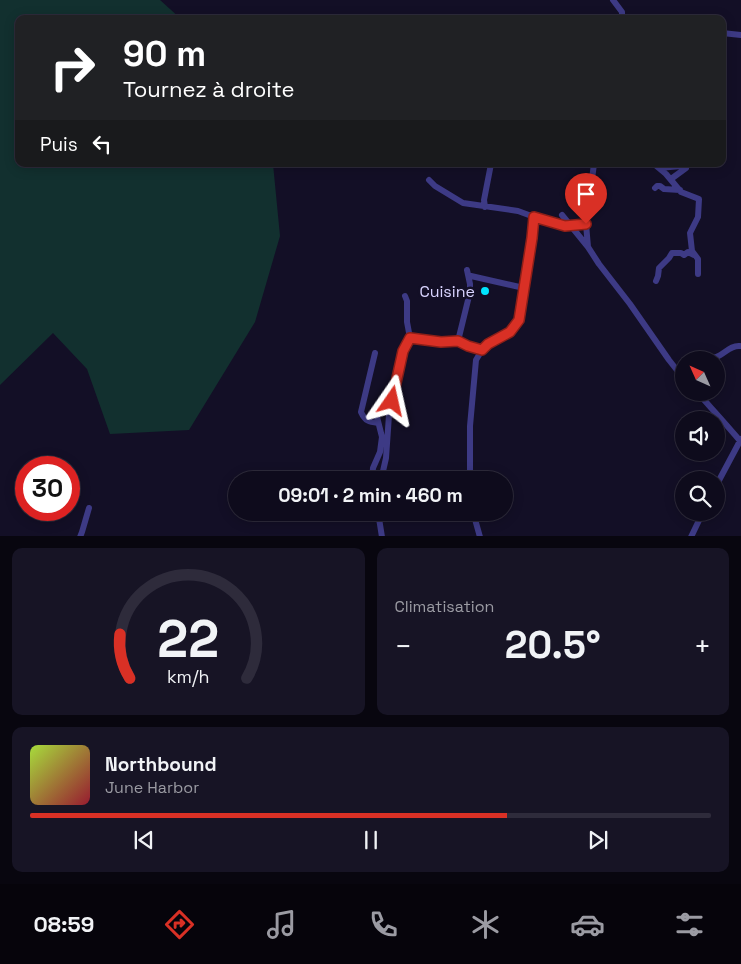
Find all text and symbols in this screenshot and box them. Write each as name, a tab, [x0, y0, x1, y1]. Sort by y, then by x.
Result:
text: 90 m	[123, 32, 206, 76]
icon: right	[40, 35, 105, 100]
text: Tournez à droite	[123, 75, 294, 103]
icon: left	[88, 130, 116, 158]
text: Puis	[40, 132, 78, 157]
pin	[565, 173, 607, 224]
icon: arrive	[572, 180, 600, 208]
place label: Cuisine	[419, 281, 475, 302]
marker: Cuisine	[479, 285, 491, 297]
north arrow	[675, 351, 725, 401]
map controls	[675, 351, 725, 521]
position arrow	[365, 374, 417, 426]
button: sound	[675, 411, 725, 461]
speed limit sign: 30	[15, 456, 80, 521]
button: search	[675, 471, 725, 521]
text: 09:01 · 2 min · 460 m	[278, 483, 463, 508]
text: Climatisation	[395, 596, 494, 617]
text: 22	[157, 606, 219, 672]
text: 20.5°	[505, 621, 601, 669]
text: −	[395, 628, 412, 664]
text: +	[694, 628, 711, 664]
text: km/h	[167, 665, 210, 688]
text: Northbound	[105, 752, 217, 777]
text: June Harbor	[105, 777, 199, 798]
icon: previous	[130, 826, 158, 854]
icon: pause	[357, 826, 385, 854]
icon: next	[584, 826, 612, 854]
icon: directions	[162, 907, 197, 942]
icon: music	[264, 907, 299, 942]
icon: phone	[366, 907, 401, 942]
icon: climate	[468, 907, 503, 942]
icon: car	[570, 907, 605, 942]
icon: filters	[672, 907, 707, 942]
text: 08:59	[34, 910, 94, 938]

